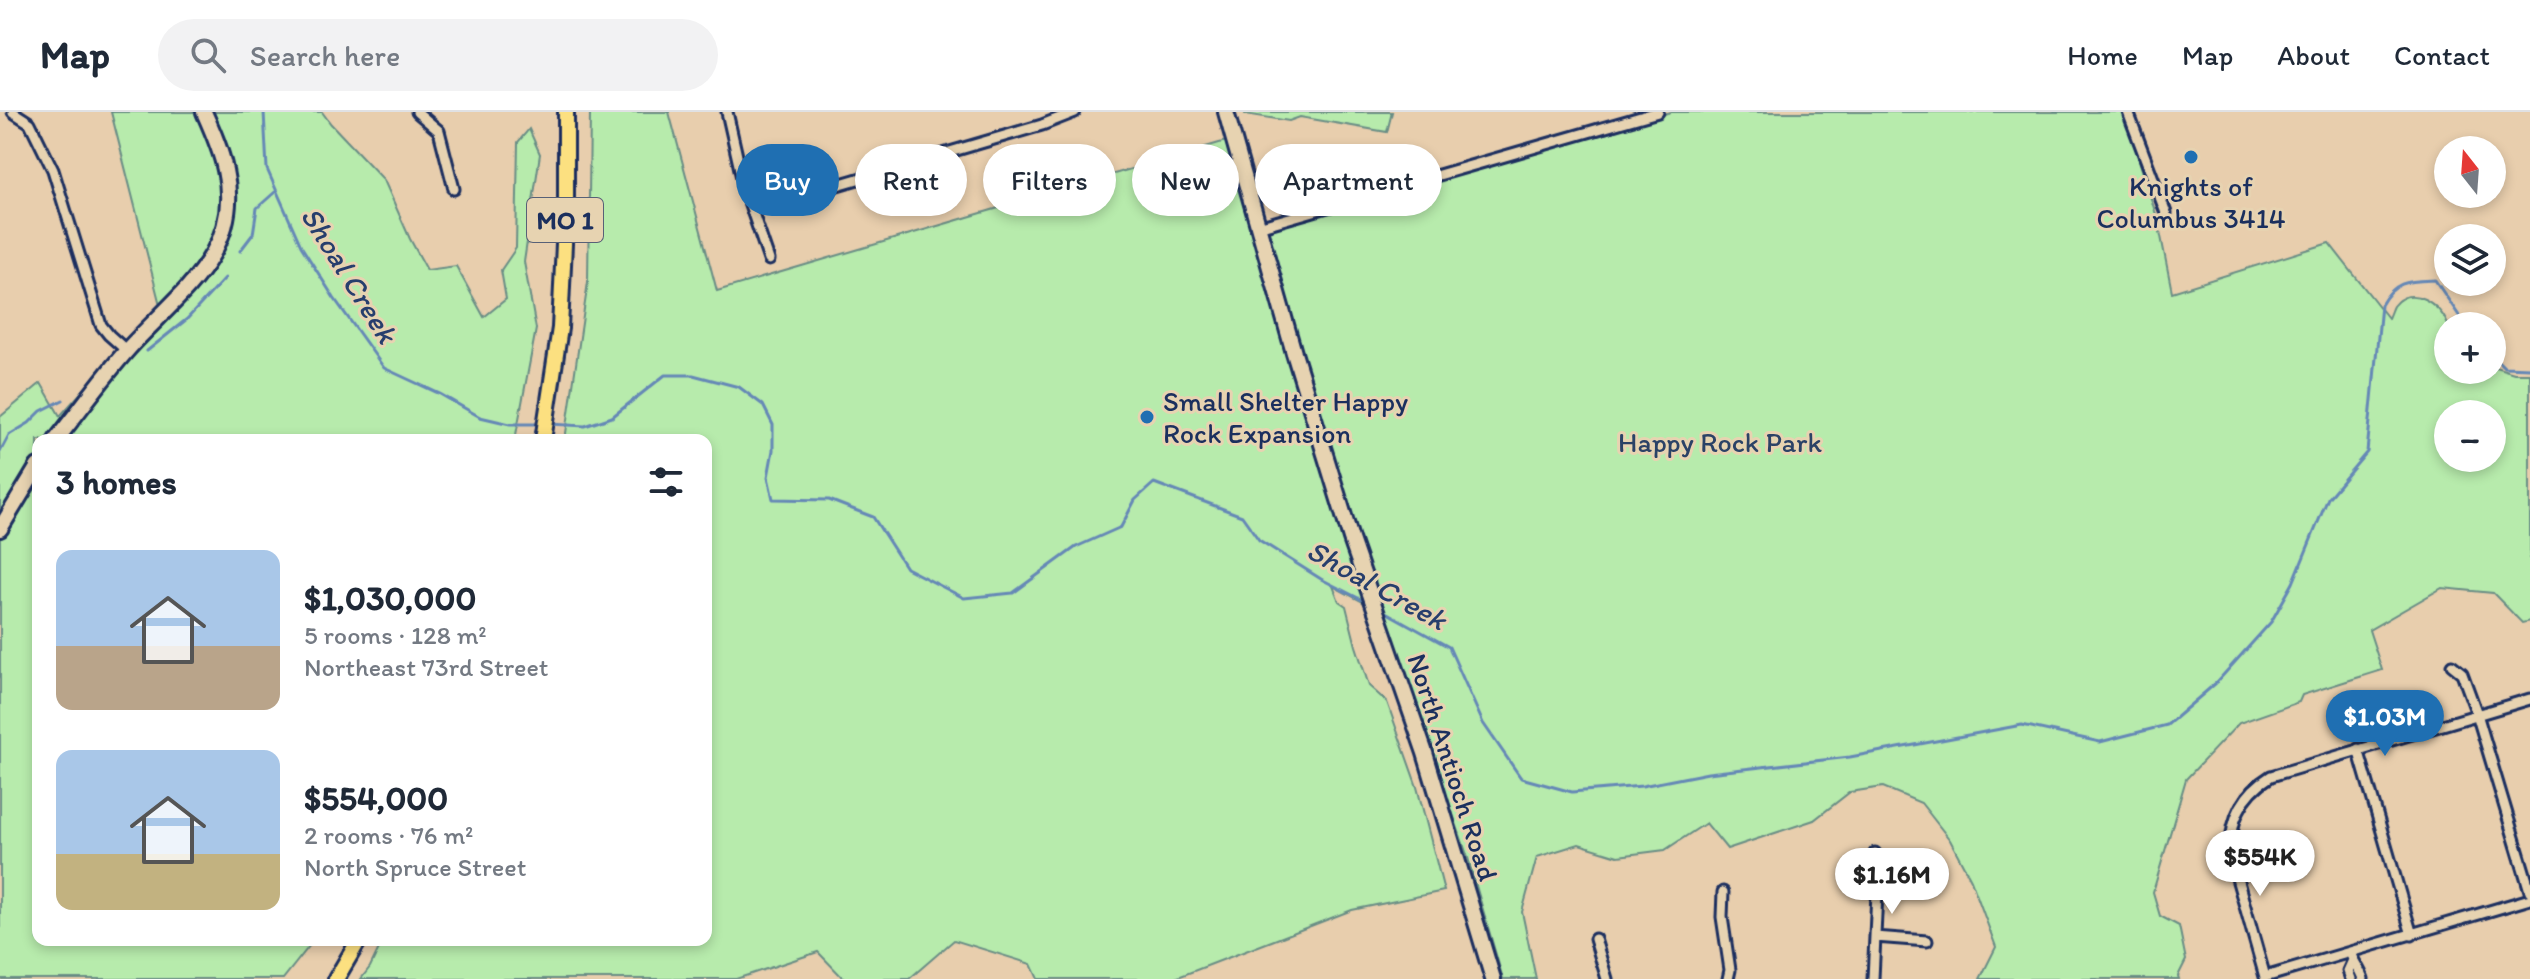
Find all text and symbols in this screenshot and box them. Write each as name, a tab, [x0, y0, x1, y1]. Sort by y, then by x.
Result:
search box	[158, 19, 718, 91]
text: Map	[40, 32, 110, 78]
icon: search	[186, 33, 230, 77]
text: Search here	[250, 37, 400, 74]
text: Home	[2067, 38, 2138, 72]
text: Map	[2182, 38, 2233, 72]
text: About	[2277, 38, 2350, 72]
text: Contact	[2394, 38, 2490, 72]
north arrow	[2434, 136, 2506, 208]
map controls	[2434, 136, 2506, 472]
chip: Buy	[736, 144, 839, 216]
chip: Rent	[855, 144, 967, 216]
chip: Filters	[983, 144, 1116, 216]
chip: New	[1132, 144, 1239, 216]
chip: Apartment	[1255, 144, 1442, 216]
marker: Knights of Columbus 3414	[2182, 148, 2200, 166]
place label: Knights of Columbus 3414	[2097, 169, 2286, 235]
road number: MO 1	[527, 198, 603, 242]
water label: Shoal Creek	[293, 200, 407, 351]
button: layers	[2434, 224, 2506, 296]
button: +	[2434, 312, 2506, 384]
place label: Small Shelter Happy Rock Expansion	[1163, 384, 1408, 450]
button: −	[2434, 400, 2506, 472]
marker: Small Shelter Happy Rock Expansion	[1138, 408, 1156, 426]
park label: Happy Rock Park	[1618, 425, 1822, 459]
icon: filters	[644, 460, 688, 504]
text: 3 homes	[56, 462, 177, 503]
water label: Shoal Creek	[1301, 531, 1455, 639]
text: $1,030,000	[304, 578, 476, 619]
icon: home	[120, 582, 216, 678]
text: 5 rooms · 128 m²	[304, 619, 487, 651]
street label: North Antioch Road	[1400, 649, 1506, 885]
text: Northeast 73rd Street	[304, 651, 549, 683]
pin: $1.03M	[2320, 690, 2450, 758]
text: $1.03M	[2344, 700, 2426, 732]
text: $554,000	[304, 778, 448, 819]
icon: home	[120, 782, 216, 878]
text: 2 rooms · 76 m²	[304, 819, 473, 851]
pin: $554K	[2204, 830, 2316, 898]
text: $554K	[2224, 840, 2296, 872]
pin: $1.16M	[1827, 848, 1957, 916]
text: North Spruce Street	[304, 851, 526, 883]
text: $1.16M	[1853, 858, 1931, 890]

